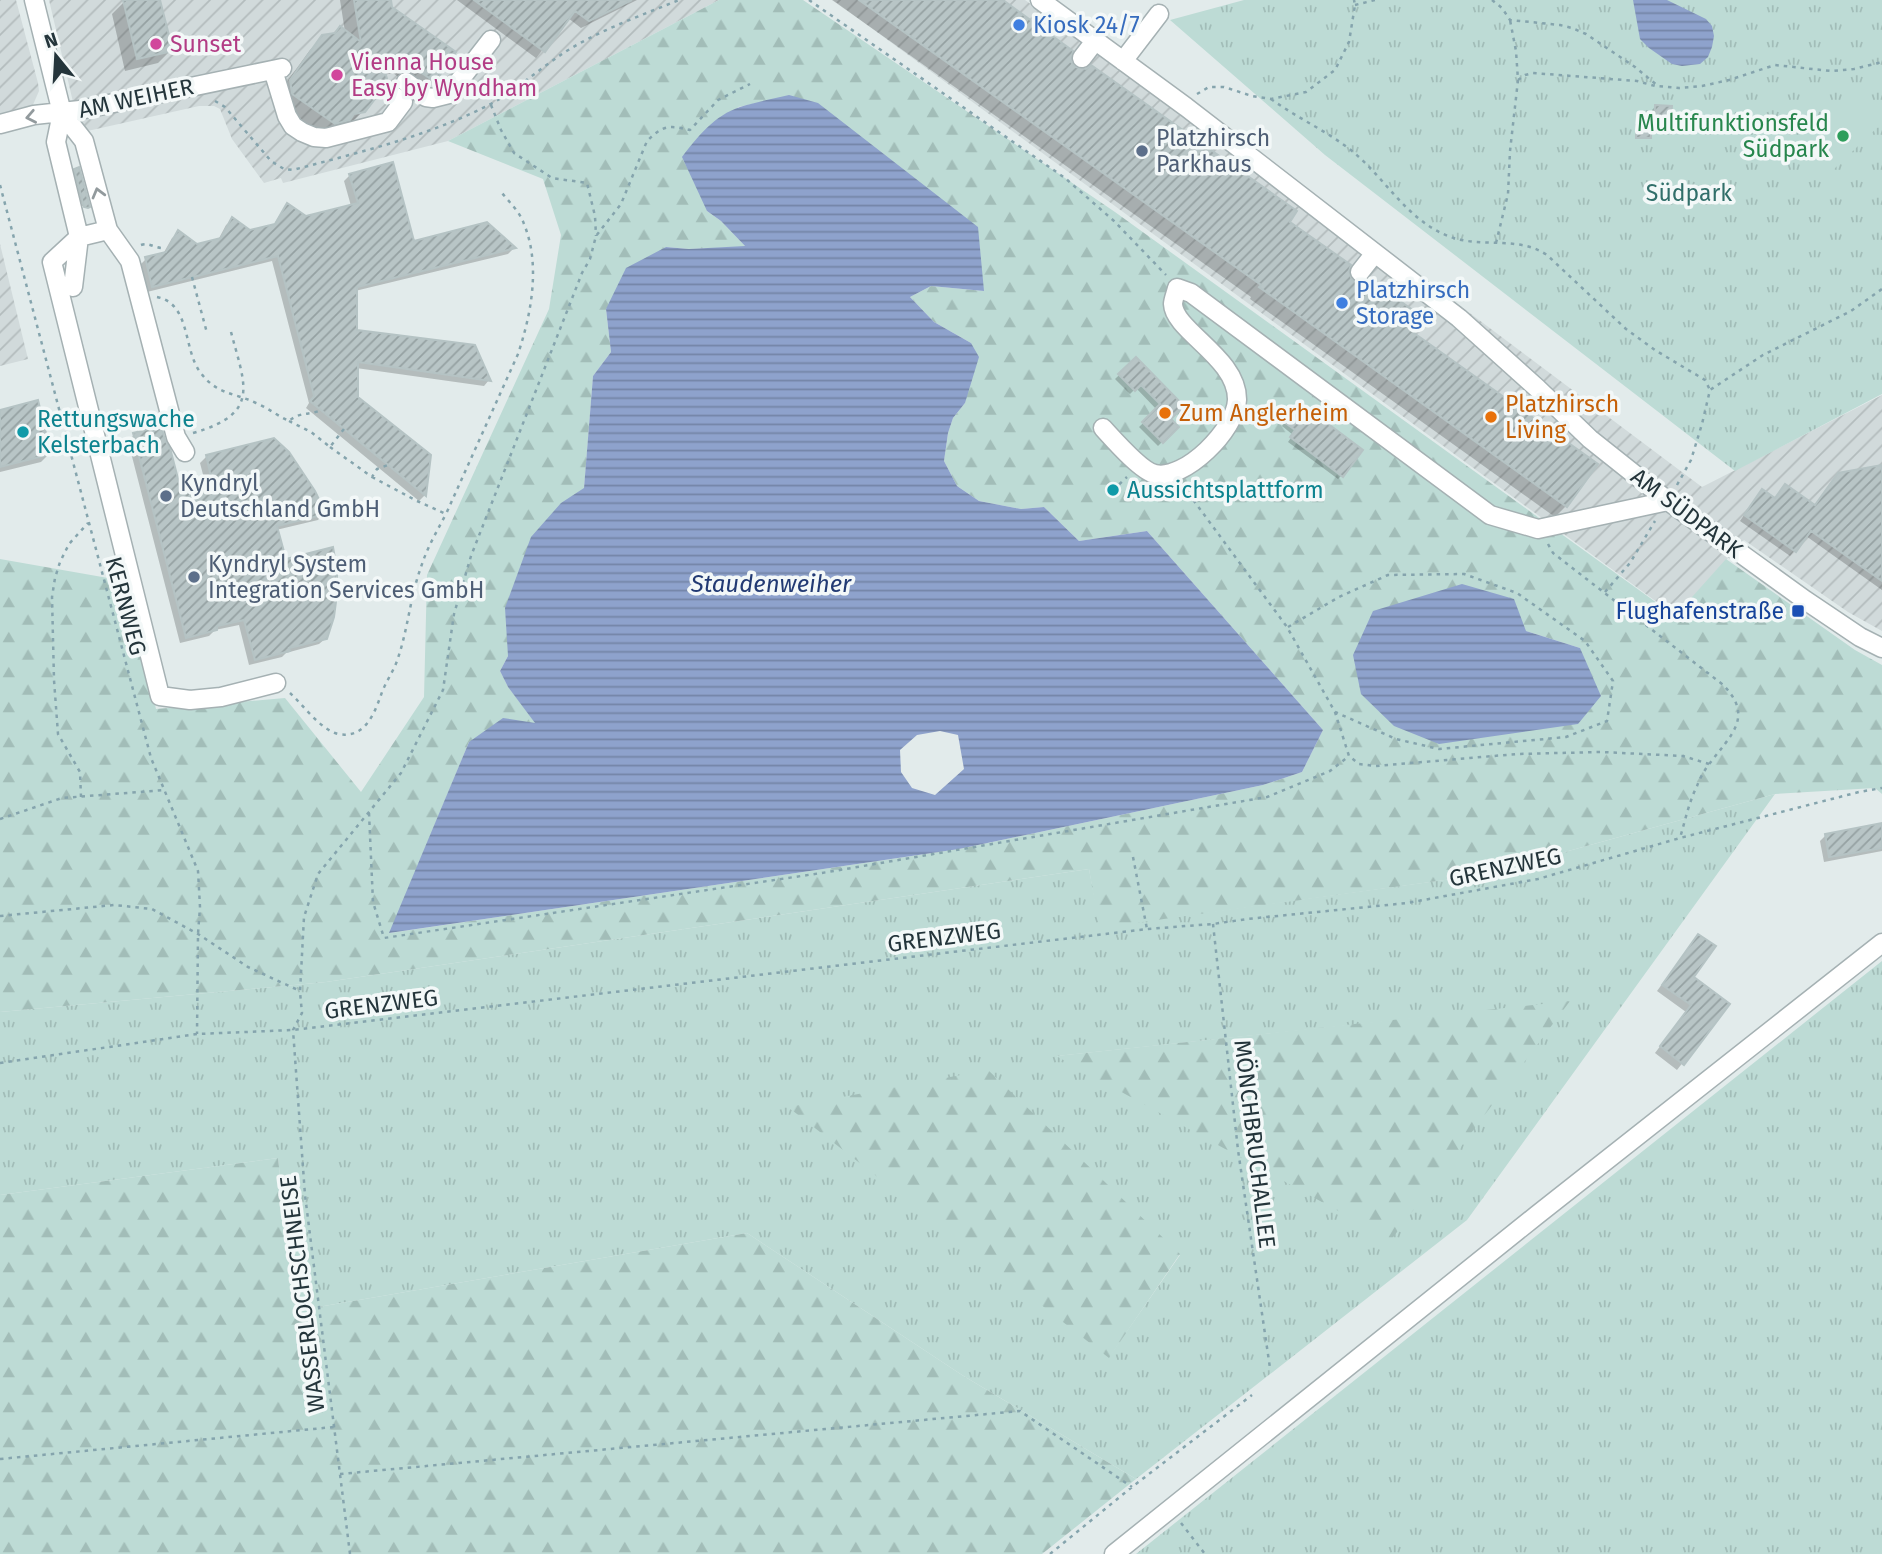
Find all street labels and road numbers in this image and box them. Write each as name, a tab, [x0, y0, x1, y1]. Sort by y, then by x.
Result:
street label: AM WEIHER	[76, 72, 196, 124]
street label: AM SÜDPARK	[1626, 462, 1749, 564]
street label: KERNWEG	[99, 554, 153, 658]
street label: GRENZWEG	[1446, 841, 1564, 893]
street label: GRENZWEG	[886, 916, 1002, 958]
street label: GRENZWEG	[323, 983, 439, 1025]
street label: MÖNCHBRUCHALLEE	[1228, 1038, 1282, 1250]
street label: WASSERLOCHSCHNEISE	[274, 1174, 330, 1414]

